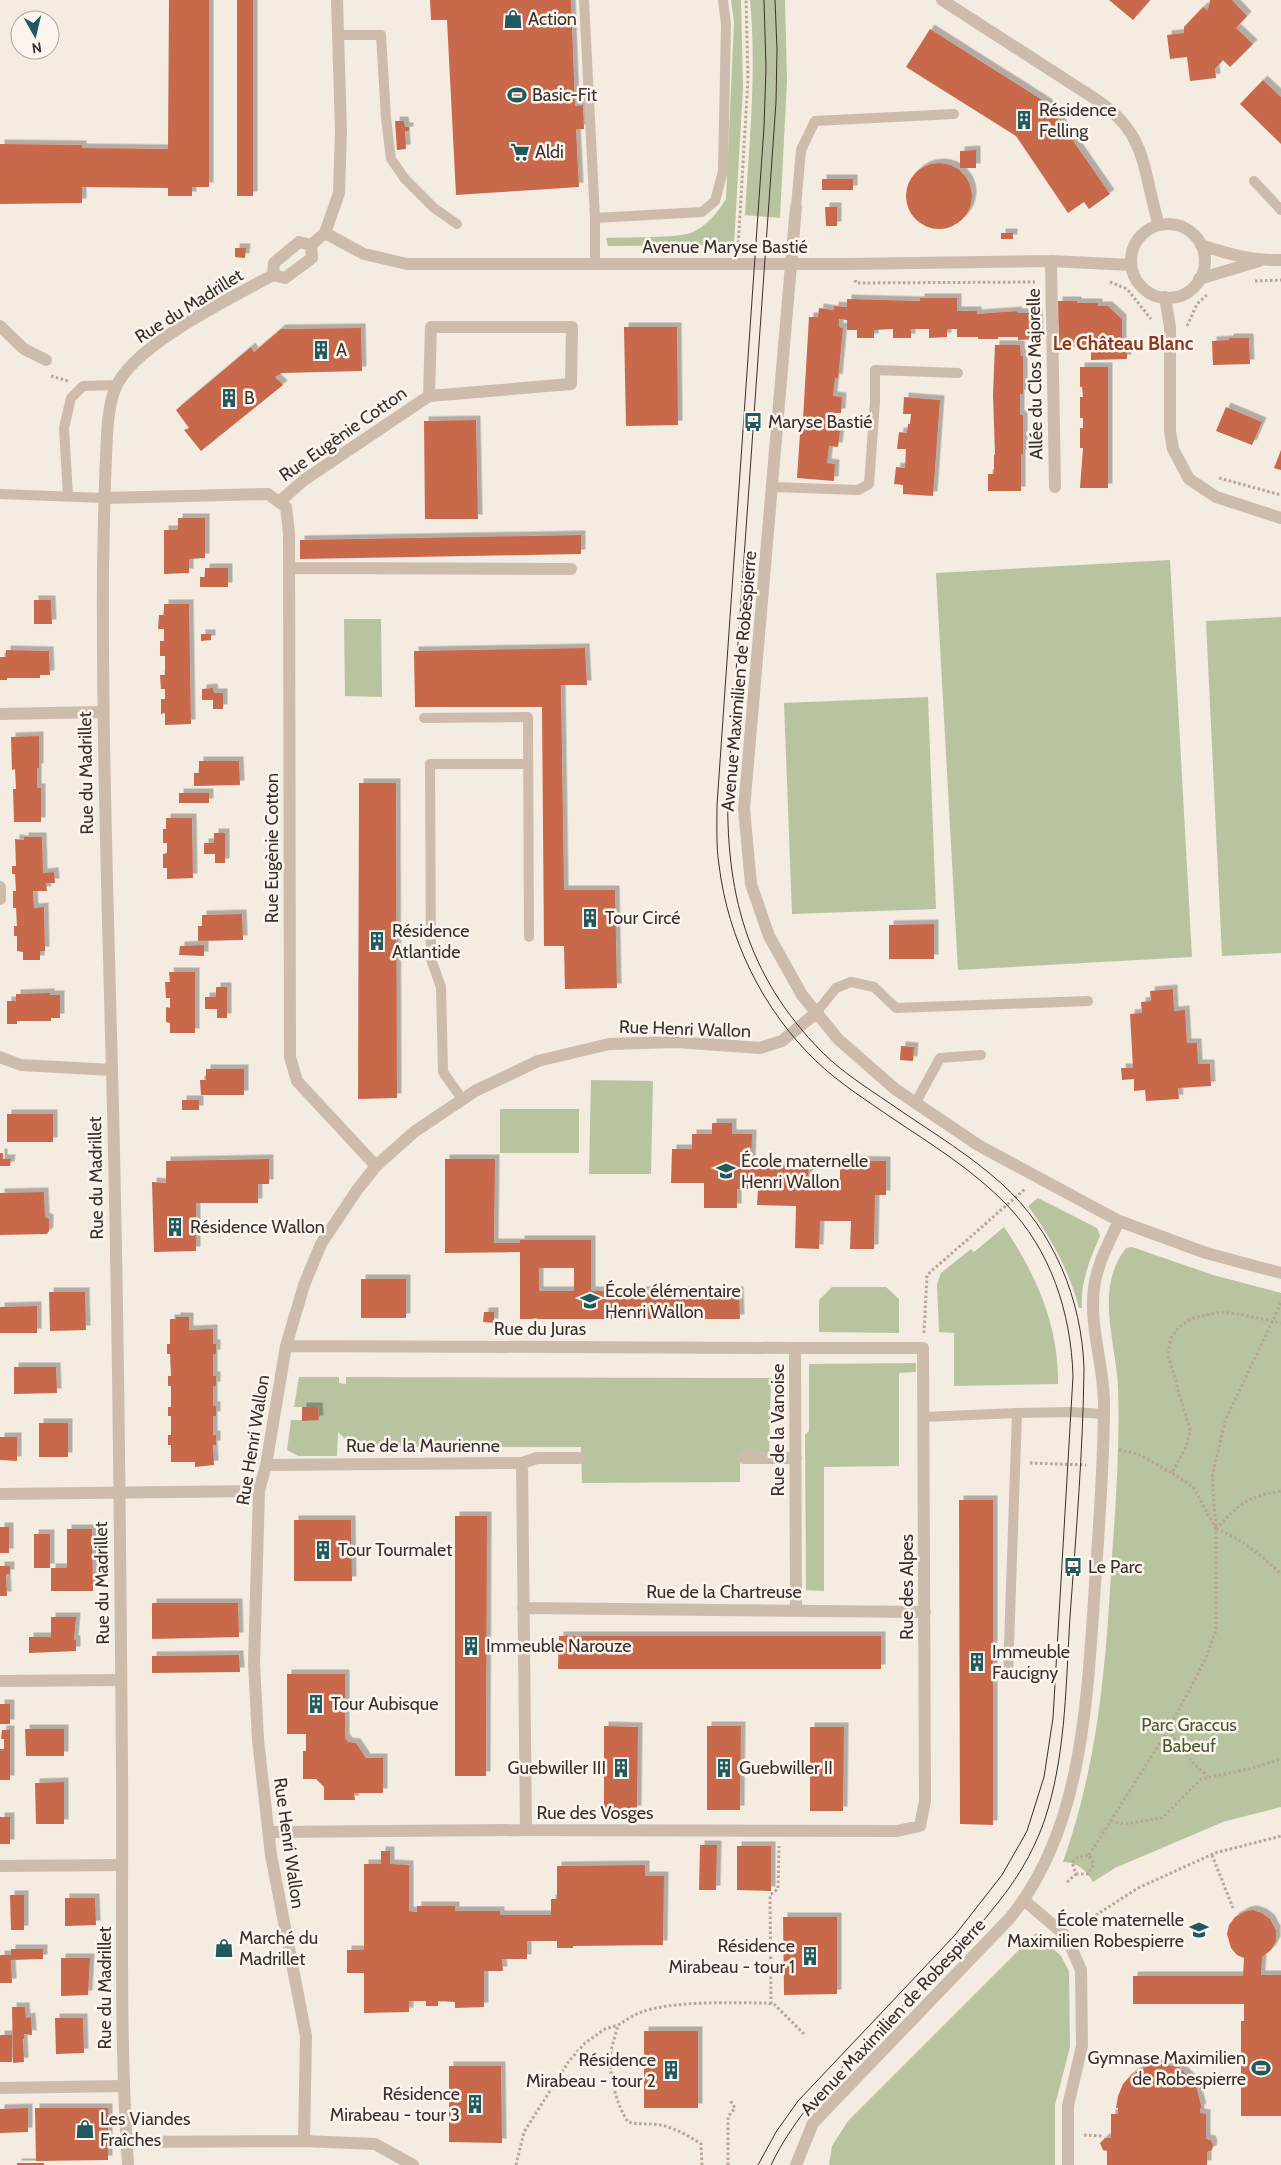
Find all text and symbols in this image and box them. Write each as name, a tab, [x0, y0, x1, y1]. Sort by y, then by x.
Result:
shop icon: Action	[502, 8, 524, 30]
place label: Action	[528, 8, 577, 30]
north arrow	[10, 10, 60, 60]
text: N	[31, 38, 43, 57]
sports icon: Basic-Fit	[506, 84, 528, 106]
place label: Basic-Fit	[532, 84, 597, 106]
place label: Résidence Felling	[1039, 99, 1117, 142]
building icon: Résidence Felling	[1013, 109, 1035, 131]
supermarket icon: Aldi	[509, 141, 531, 163]
place label: Aldi	[535, 141, 564, 163]
street label: Avenue Maryse Bastié	[642, 236, 808, 258]
street label: Rue du Madrillet	[131, 264, 247, 348]
street label: Allée du Clos Majorelle	[1023, 288, 1047, 460]
district label: Le Château Blanc	[1053, 332, 1194, 355]
building icon: A	[310, 339, 332, 361]
place label: A	[336, 339, 347, 361]
street label: Rue Eugènie Cotton	[275, 382, 411, 486]
building icon: B	[218, 387, 240, 409]
place label: B	[244, 387, 255, 409]
bus stop icon: Maryse Bastié	[742, 411, 764, 433]
place label: Maryse Bastié	[768, 411, 873, 433]
street label: Avenue Maximilien de Robespierre	[717, 550, 761, 812]
street label: Rue du Madrillet	[74, 711, 98, 835]
street label: Rue Eugènie Cotton	[261, 773, 283, 923]
building icon: Tour Circé	[579, 907, 601, 929]
place label: Tour Circé	[605, 907, 680, 929]
place label: Résidence Atlantide	[392, 920, 470, 963]
building icon: Résidence Atlantide	[366, 930, 388, 952]
street label: Rue Henri Wallon	[619, 1016, 751, 1042]
street label: Rue du Madrillet	[84, 1116, 108, 1240]
place label: École maternelle Henri Wallon	[741, 1150, 868, 1193]
school or university icon: École maternelle Henri Wallon	[715, 1160, 737, 1182]
building icon: Résidence Wallon	[164, 1216, 186, 1238]
place label: Résidence Wallon	[190, 1216, 325, 1238]
place label: École élémentaire Henri Wallon	[605, 1280, 741, 1323]
school or university icon: École élémentaire Henri Wallon	[579, 1290, 601, 1312]
street label: Rue du Juras	[494, 1318, 586, 1340]
street label: Rue de la Vanoise	[767, 1364, 789, 1496]
street label: Rue Henri Wallon	[232, 1373, 274, 1507]
street label: Rue de la Maurienne	[346, 1435, 500, 1457]
street label: Rue du Madrillet	[90, 1521, 114, 1645]
street label: Rue des Alpes	[896, 1534, 918, 1640]
building icon: Tour Tourmalet	[312, 1539, 334, 1561]
place label: Tour Tourmalet	[338, 1539, 452, 1561]
bus stop icon: Le Parc	[1062, 1556, 1084, 1578]
place label: Le Parc	[1088, 1556, 1142, 1578]
street label: Rue de la Chartreuse	[646, 1581, 802, 1603]
building icon: Immeuble Narouze	[460, 1635, 482, 1657]
place label: Immeuble Narouze	[486, 1635, 631, 1657]
place label: Immeuble Faucigny	[992, 1641, 1070, 1684]
building icon: Immeuble Faucigny	[966, 1651, 988, 1673]
building icon: Tour Aubisque	[305, 1693, 327, 1715]
place label: Tour Aubisque	[331, 1693, 438, 1715]
park label: Parc Graccus Babeuf	[1141, 1714, 1237, 1757]
place label: Guebwiller III	[507, 1757, 606, 1779]
building icon: Guebwiller III	[610, 1757, 632, 1779]
building icon: Guebwiller II	[713, 1757, 735, 1779]
place label: Guebwiller II	[739, 1757, 833, 1779]
street label: Rue Henri Wallon	[269, 1776, 309, 1910]
street label: Rue des Vosges	[537, 1802, 653, 1824]
place label: École maternelle Maximilien Robespierre	[1007, 1909, 1184, 1952]
street label: Avenue Maximilien de Robespierre	[796, 1914, 990, 2120]
school or university icon: École maternelle Maximilien Robespierre	[1188, 1919, 1210, 1941]
street label: Rue du Madrillet	[94, 1926, 116, 2050]
place label: Marché du Madrillet	[239, 1927, 318, 1970]
place label: Résidence Mirabeau - tour 1	[669, 1935, 795, 1978]
shop icon: Marché du Madrillet	[213, 1937, 235, 1959]
building icon: Résidence Mirabeau - tour 1	[799, 1945, 821, 1967]
place label: Gymnase Maximilien de Robespierre	[1087, 2047, 1246, 2090]
place label: Résidence Mirabeau - tour 2	[526, 2049, 656, 2092]
sports icon: Gymnase Maximilien de Robespierre	[1250, 2057, 1272, 2079]
building icon: Résidence Mirabeau - tour 2	[660, 2059, 682, 2081]
place label: Résidence Mirabeau - tour 3	[330, 2083, 460, 2126]
building icon: Résidence Mirabeau - tour 3	[464, 2093, 486, 2115]
place label: Les Viandes Fraîches	[100, 2108, 191, 2151]
shop icon: Les Viandes Fraîches	[74, 2118, 96, 2140]

